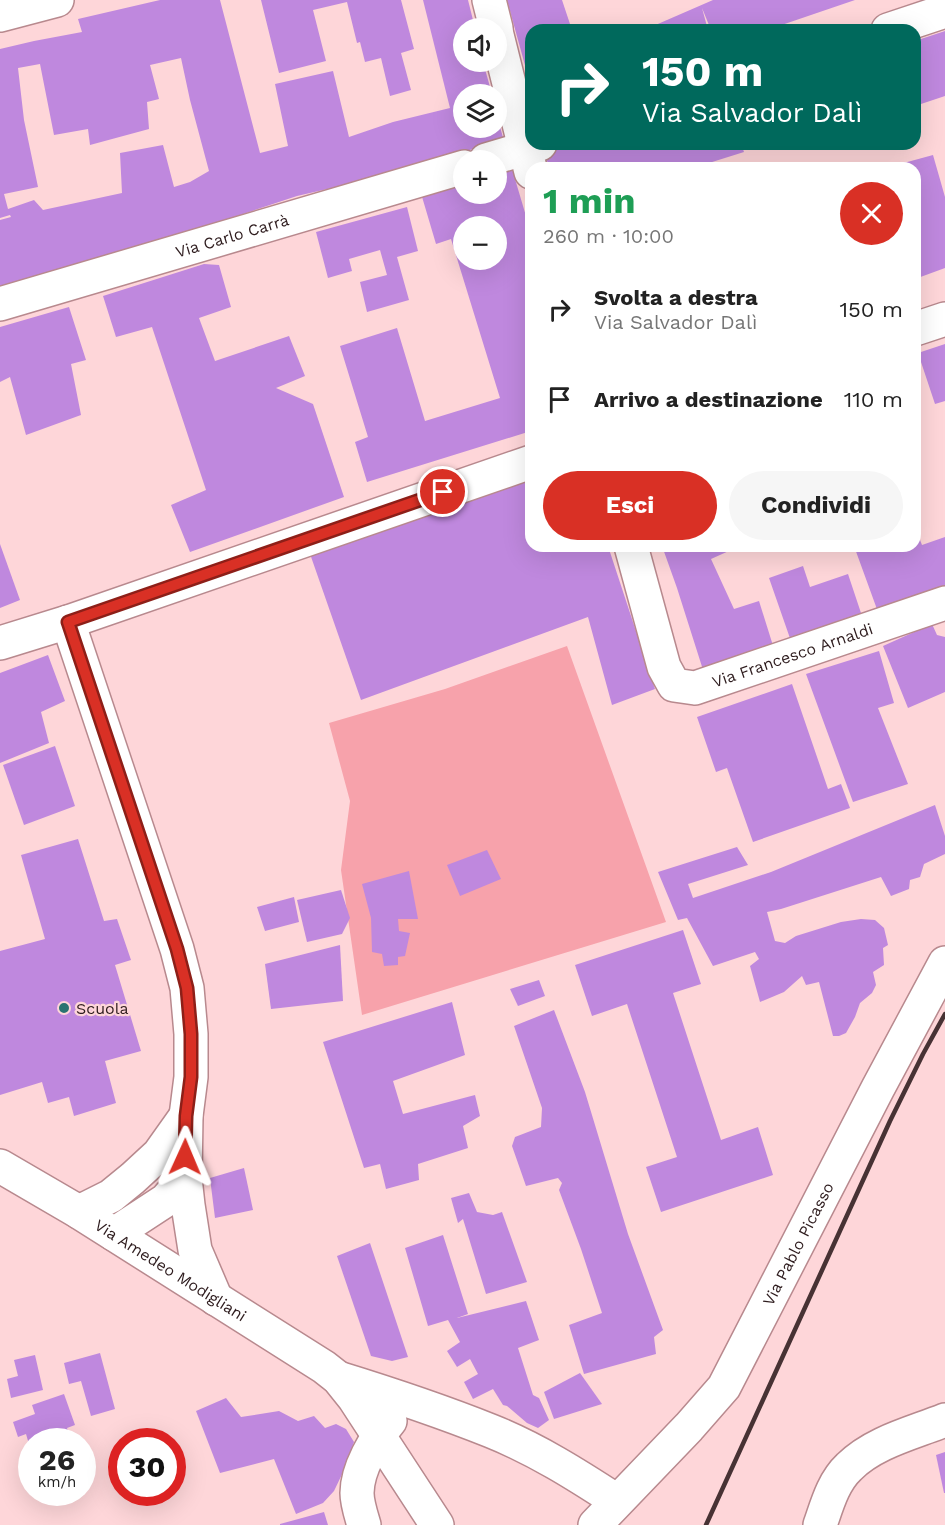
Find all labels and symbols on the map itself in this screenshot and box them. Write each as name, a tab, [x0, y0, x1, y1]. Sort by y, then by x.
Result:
street label: Via Carlo Carrà	[173, 210, 291, 261]
pin	[417, 466, 468, 517]
street label: Via Francesco Arnaldi	[709, 619, 875, 691]
place label: Scuola	[76, 999, 129, 1018]
marker: Scuola	[57, 1001, 71, 1015]
position arrow	[153, 1125, 217, 1189]
street label: Via Pablo Picasso	[758, 1179, 837, 1309]
street label: Via Amedeo Modigliani	[91, 1215, 250, 1325]
speed limit sign: 30	[108, 1428, 186, 1506]

